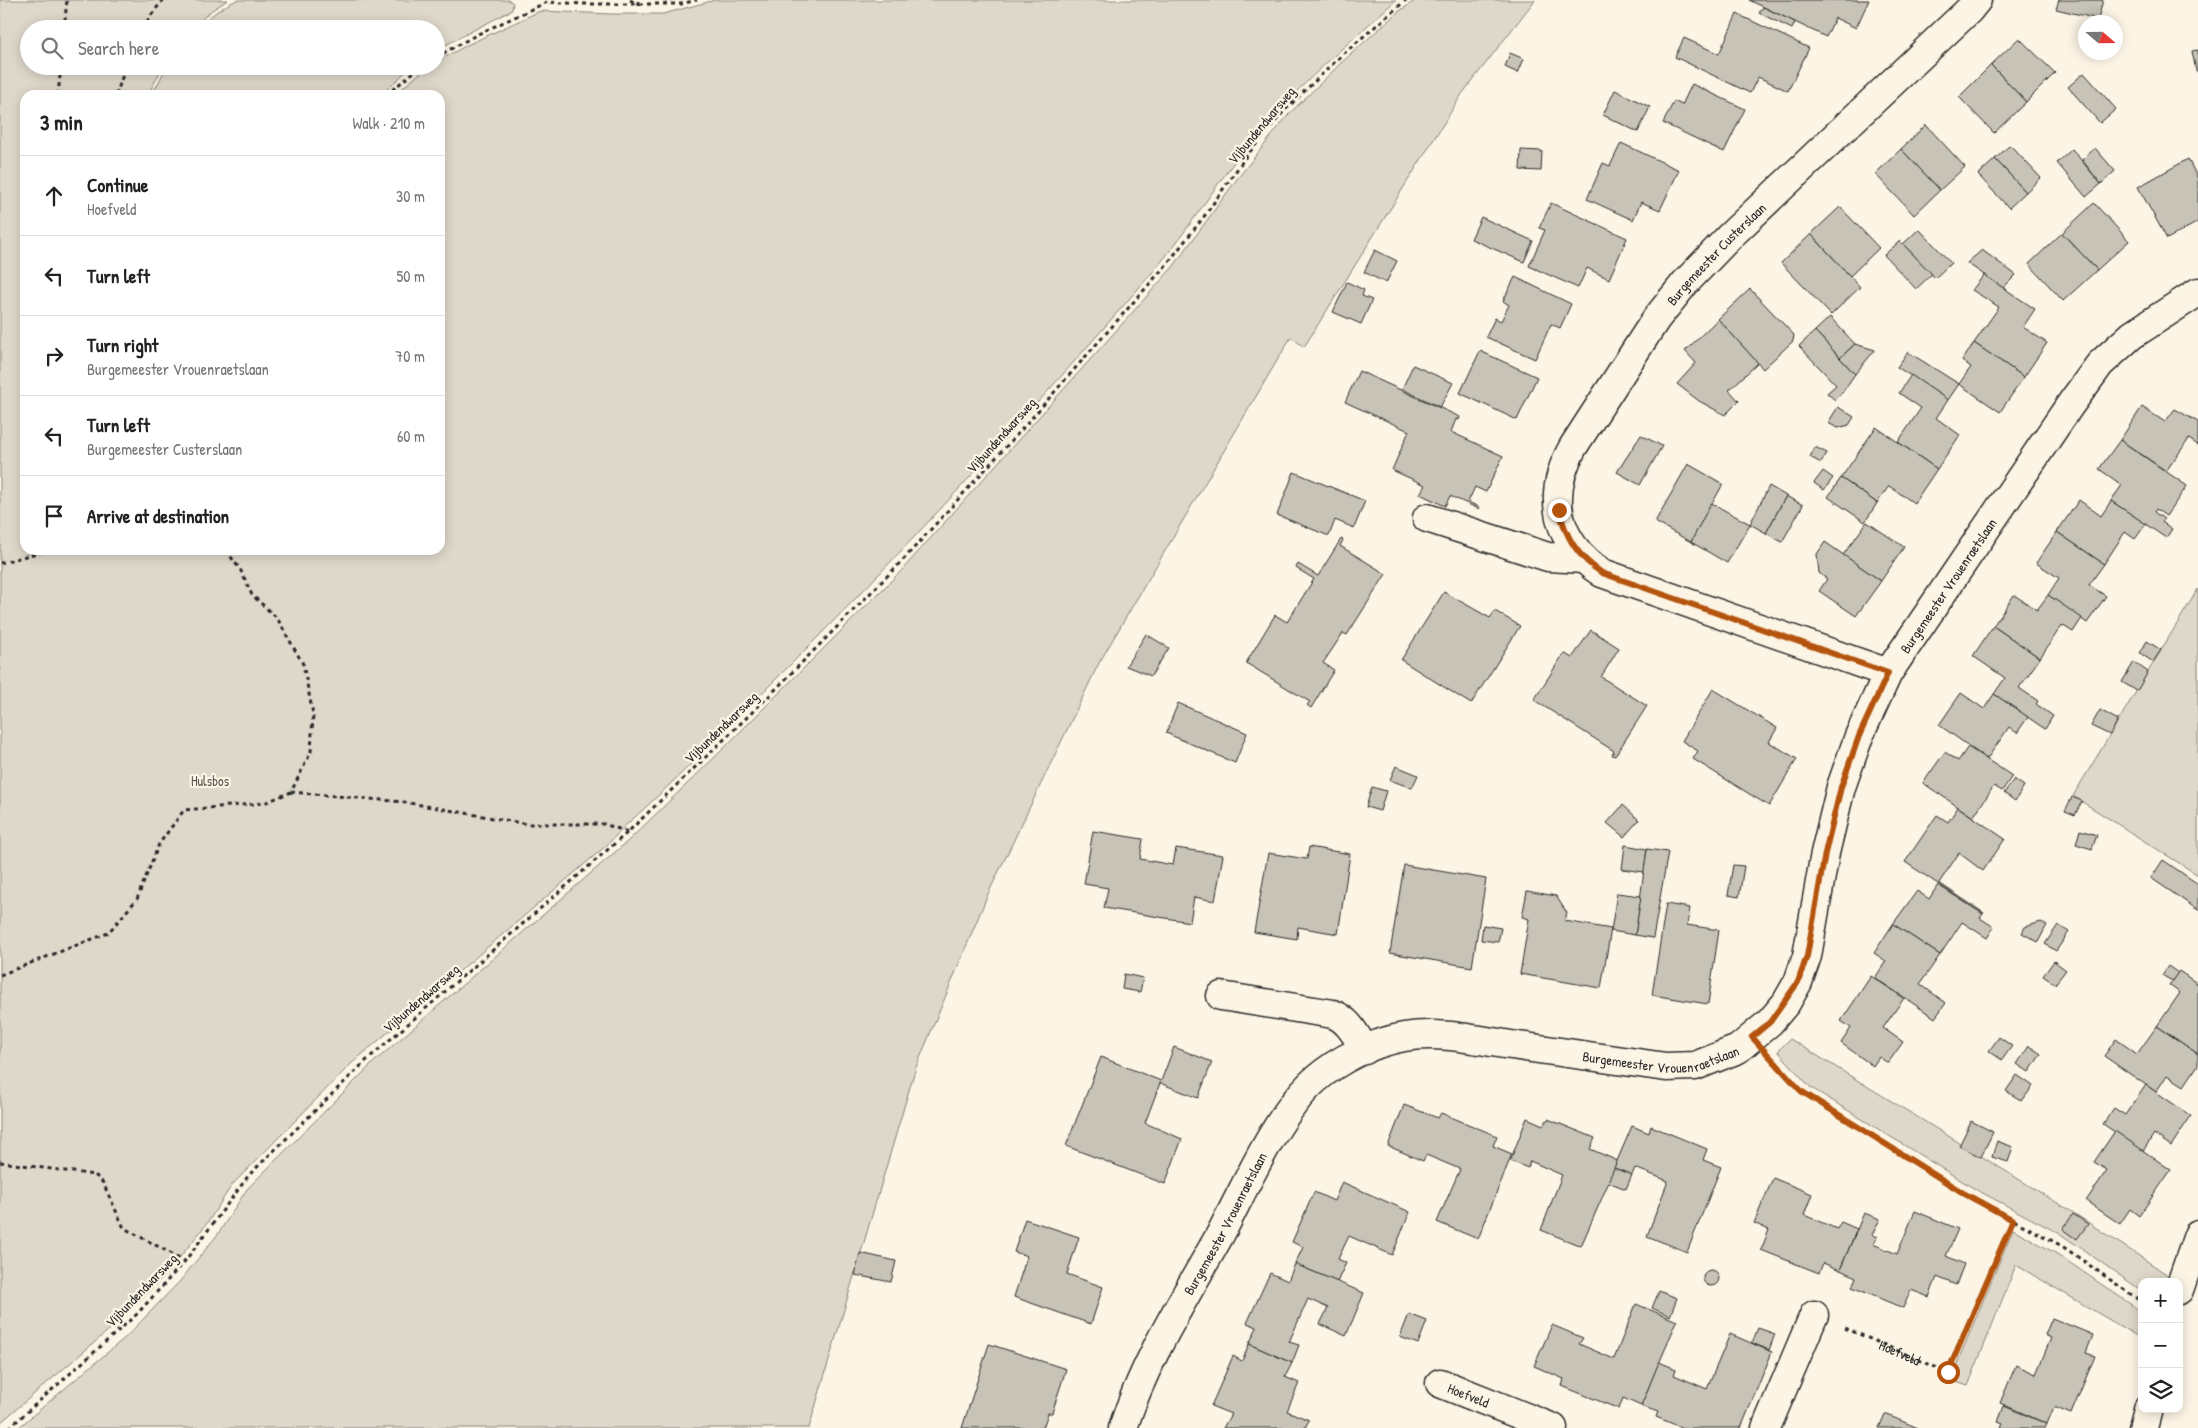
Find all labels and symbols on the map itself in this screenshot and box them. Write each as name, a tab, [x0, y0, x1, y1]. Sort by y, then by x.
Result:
north arrow	[2078, 15, 2123, 60]
street label: Vijbundendwarsweg	[1223, 82, 1300, 168]
street label: Burgemeester Custerslaan	[1662, 198, 1770, 309]
street label: Vijbundendwarsweg	[962, 393, 1041, 478]
route end	[1548, 499, 1571, 522]
street label: Burgemeester Vrouenraetslaan	[1895, 514, 2000, 656]
street label: Vijbundendwarsweg	[680, 687, 763, 768]
park label: Hulsbos	[191, 771, 229, 790]
street label: Vijbundendwarsweg	[379, 959, 464, 1037]
street label: Burgemeester Vrouenraetslaan	[1581, 1040, 1741, 1077]
street label: Burgemeester Vrouenraetslaan	[1178, 1148, 1270, 1298]
street label: Vijbundendwarsweg	[101, 1249, 182, 1332]
street label: Hoefveld	[1876, 1334, 1924, 1369]
route start	[1937, 1361, 1960, 1384]
street label: Hoefveld	[1445, 1378, 1493, 1411]

